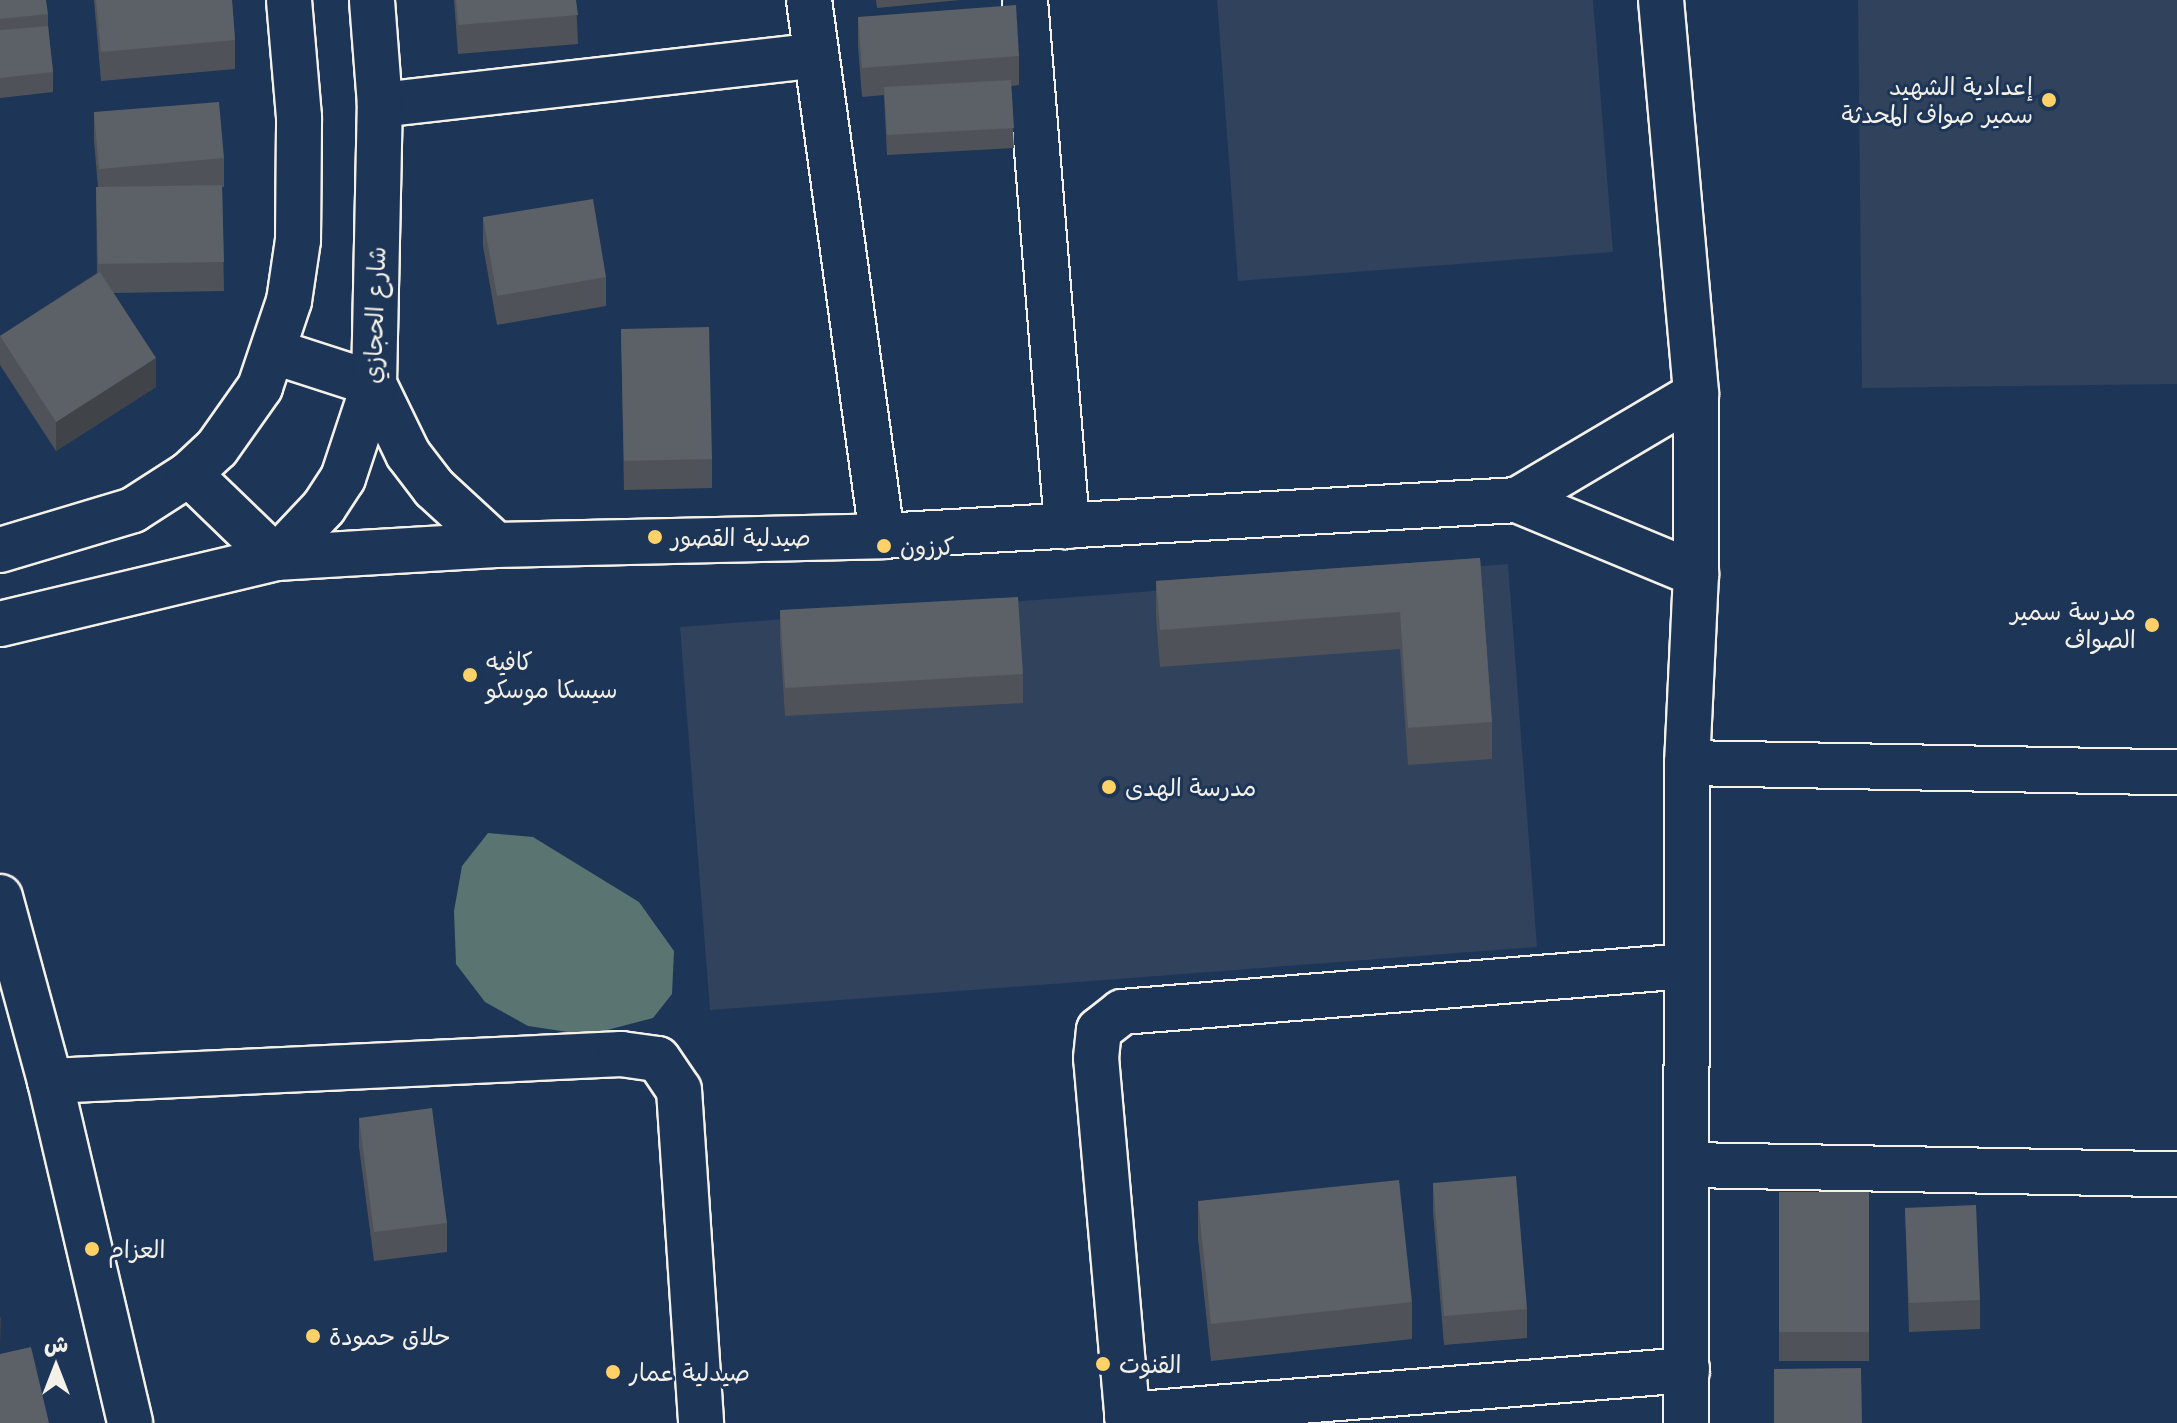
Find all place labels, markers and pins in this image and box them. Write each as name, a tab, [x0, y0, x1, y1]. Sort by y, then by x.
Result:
place label: إعدادية الشهيد سمير صواف المحدثة	[1842, 72, 2033, 128]
marker: إعدادية الشهيد سمير صواف المحدثة	[2040, 91, 2058, 109]
place label: صيدلية القصور	[671, 523, 811, 551]
marker: صيدلية القصور	[646, 528, 664, 546]
place label: كرزون	[900, 532, 955, 560]
marker: كرزون	[875, 537, 893, 555]
place label: مدرسة سمير الصواف	[2011, 597, 2136, 653]
marker: مدرسة سمير الصواف	[2143, 616, 2161, 634]
place label: كافيه سيسكا موسكو	[486, 647, 618, 703]
marker: كافيه سيسكا موسكو	[461, 666, 479, 684]
place label: مدرسة الهدى	[1125, 773, 1256, 801]
marker: مدرسة الهدى	[1100, 778, 1118, 796]
place label: العزام	[108, 1235, 165, 1263]
marker: العزام	[83, 1240, 101, 1258]
place label: حلاق حمودة	[329, 1322, 451, 1350]
marker: حلاق حمودة	[304, 1327, 322, 1345]
place label: القنوت	[1119, 1350, 1181, 1378]
marker: القنوت	[1094, 1355, 1112, 1373]
place label: صيدلية عمار	[629, 1358, 750, 1386]
marker: صيدلية عمار	[604, 1363, 622, 1381]

